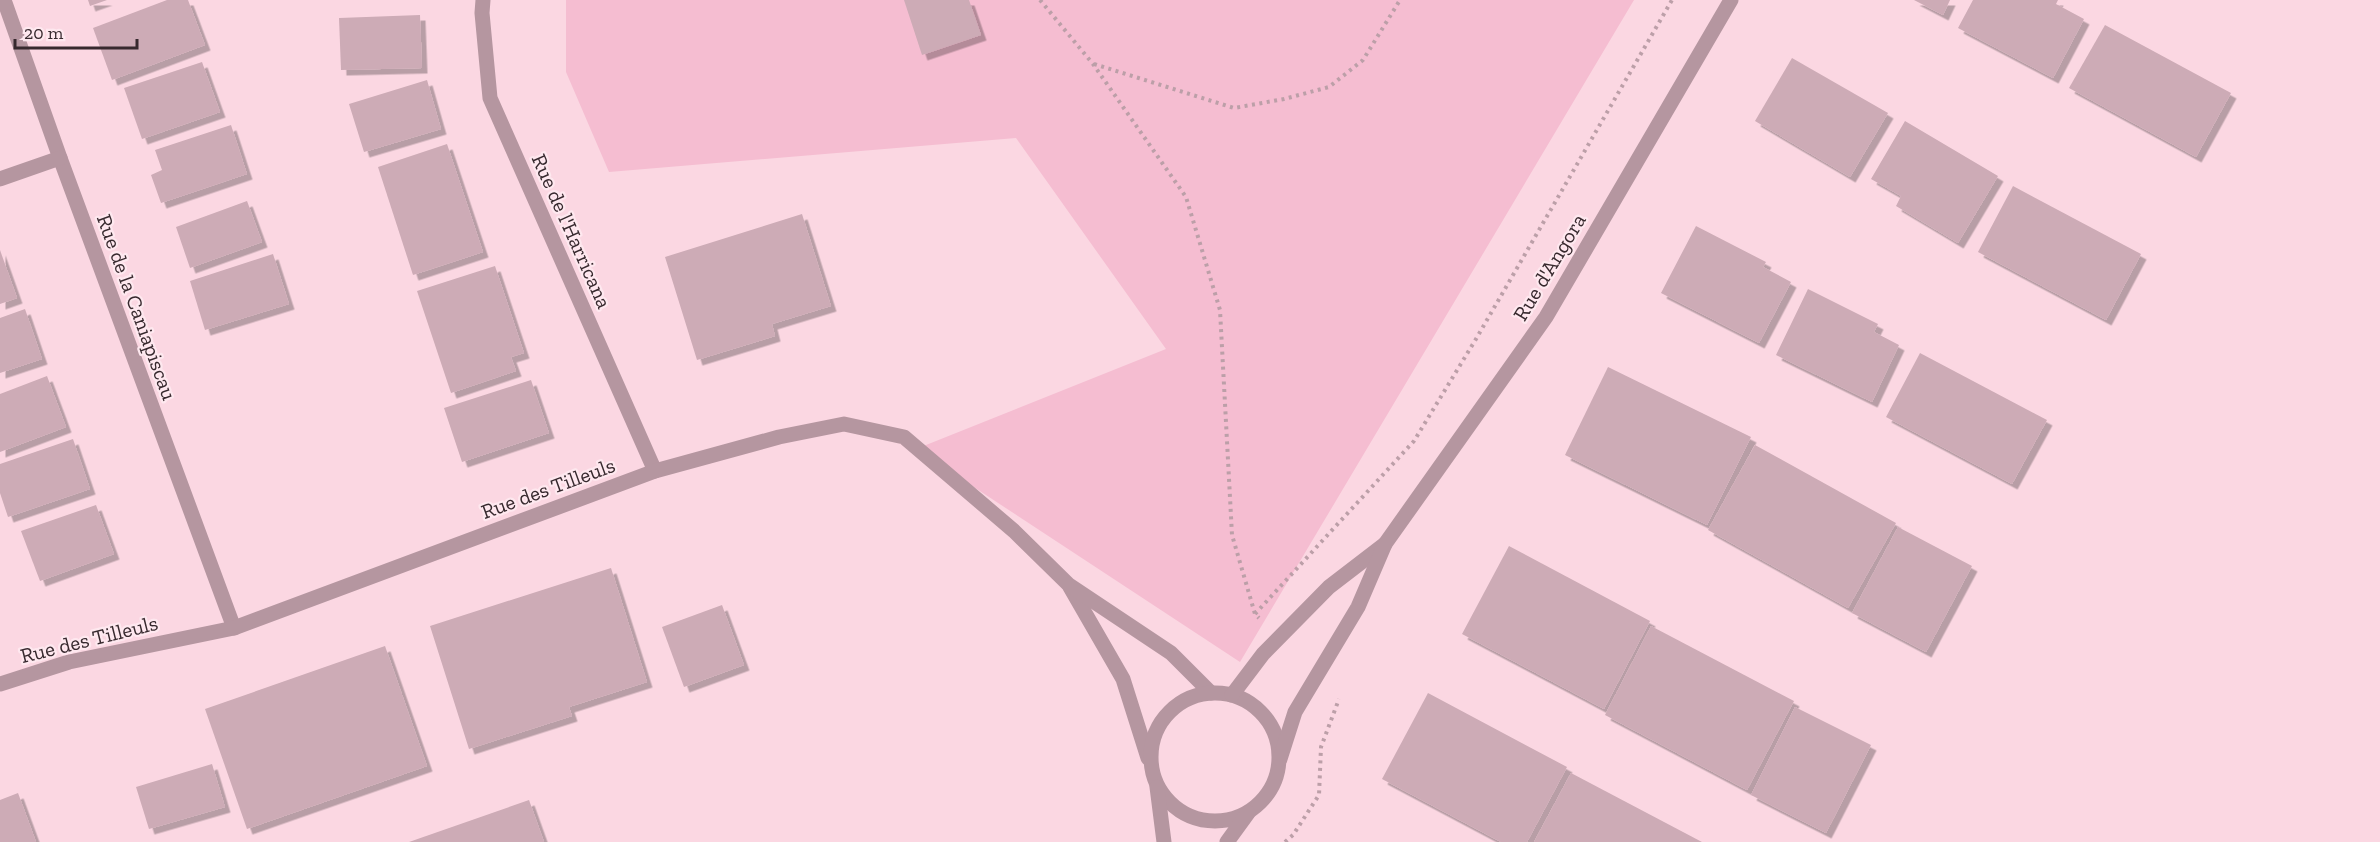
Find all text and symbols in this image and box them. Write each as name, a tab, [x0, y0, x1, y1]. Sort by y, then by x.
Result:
scale bar	[15, 12, 136, 50]
text: 20 m	[24, 22, 64, 44]
street label: Rue de l'Harricana	[527, 150, 617, 312]
street label: Rue d'Angora	[1507, 209, 1591, 325]
street label: Rue de la Caniapiscau	[92, 211, 182, 404]
street label: Rue des Tilleuls	[478, 452, 618, 524]
street label: Rue des Tilleuls	[18, 610, 160, 668]

